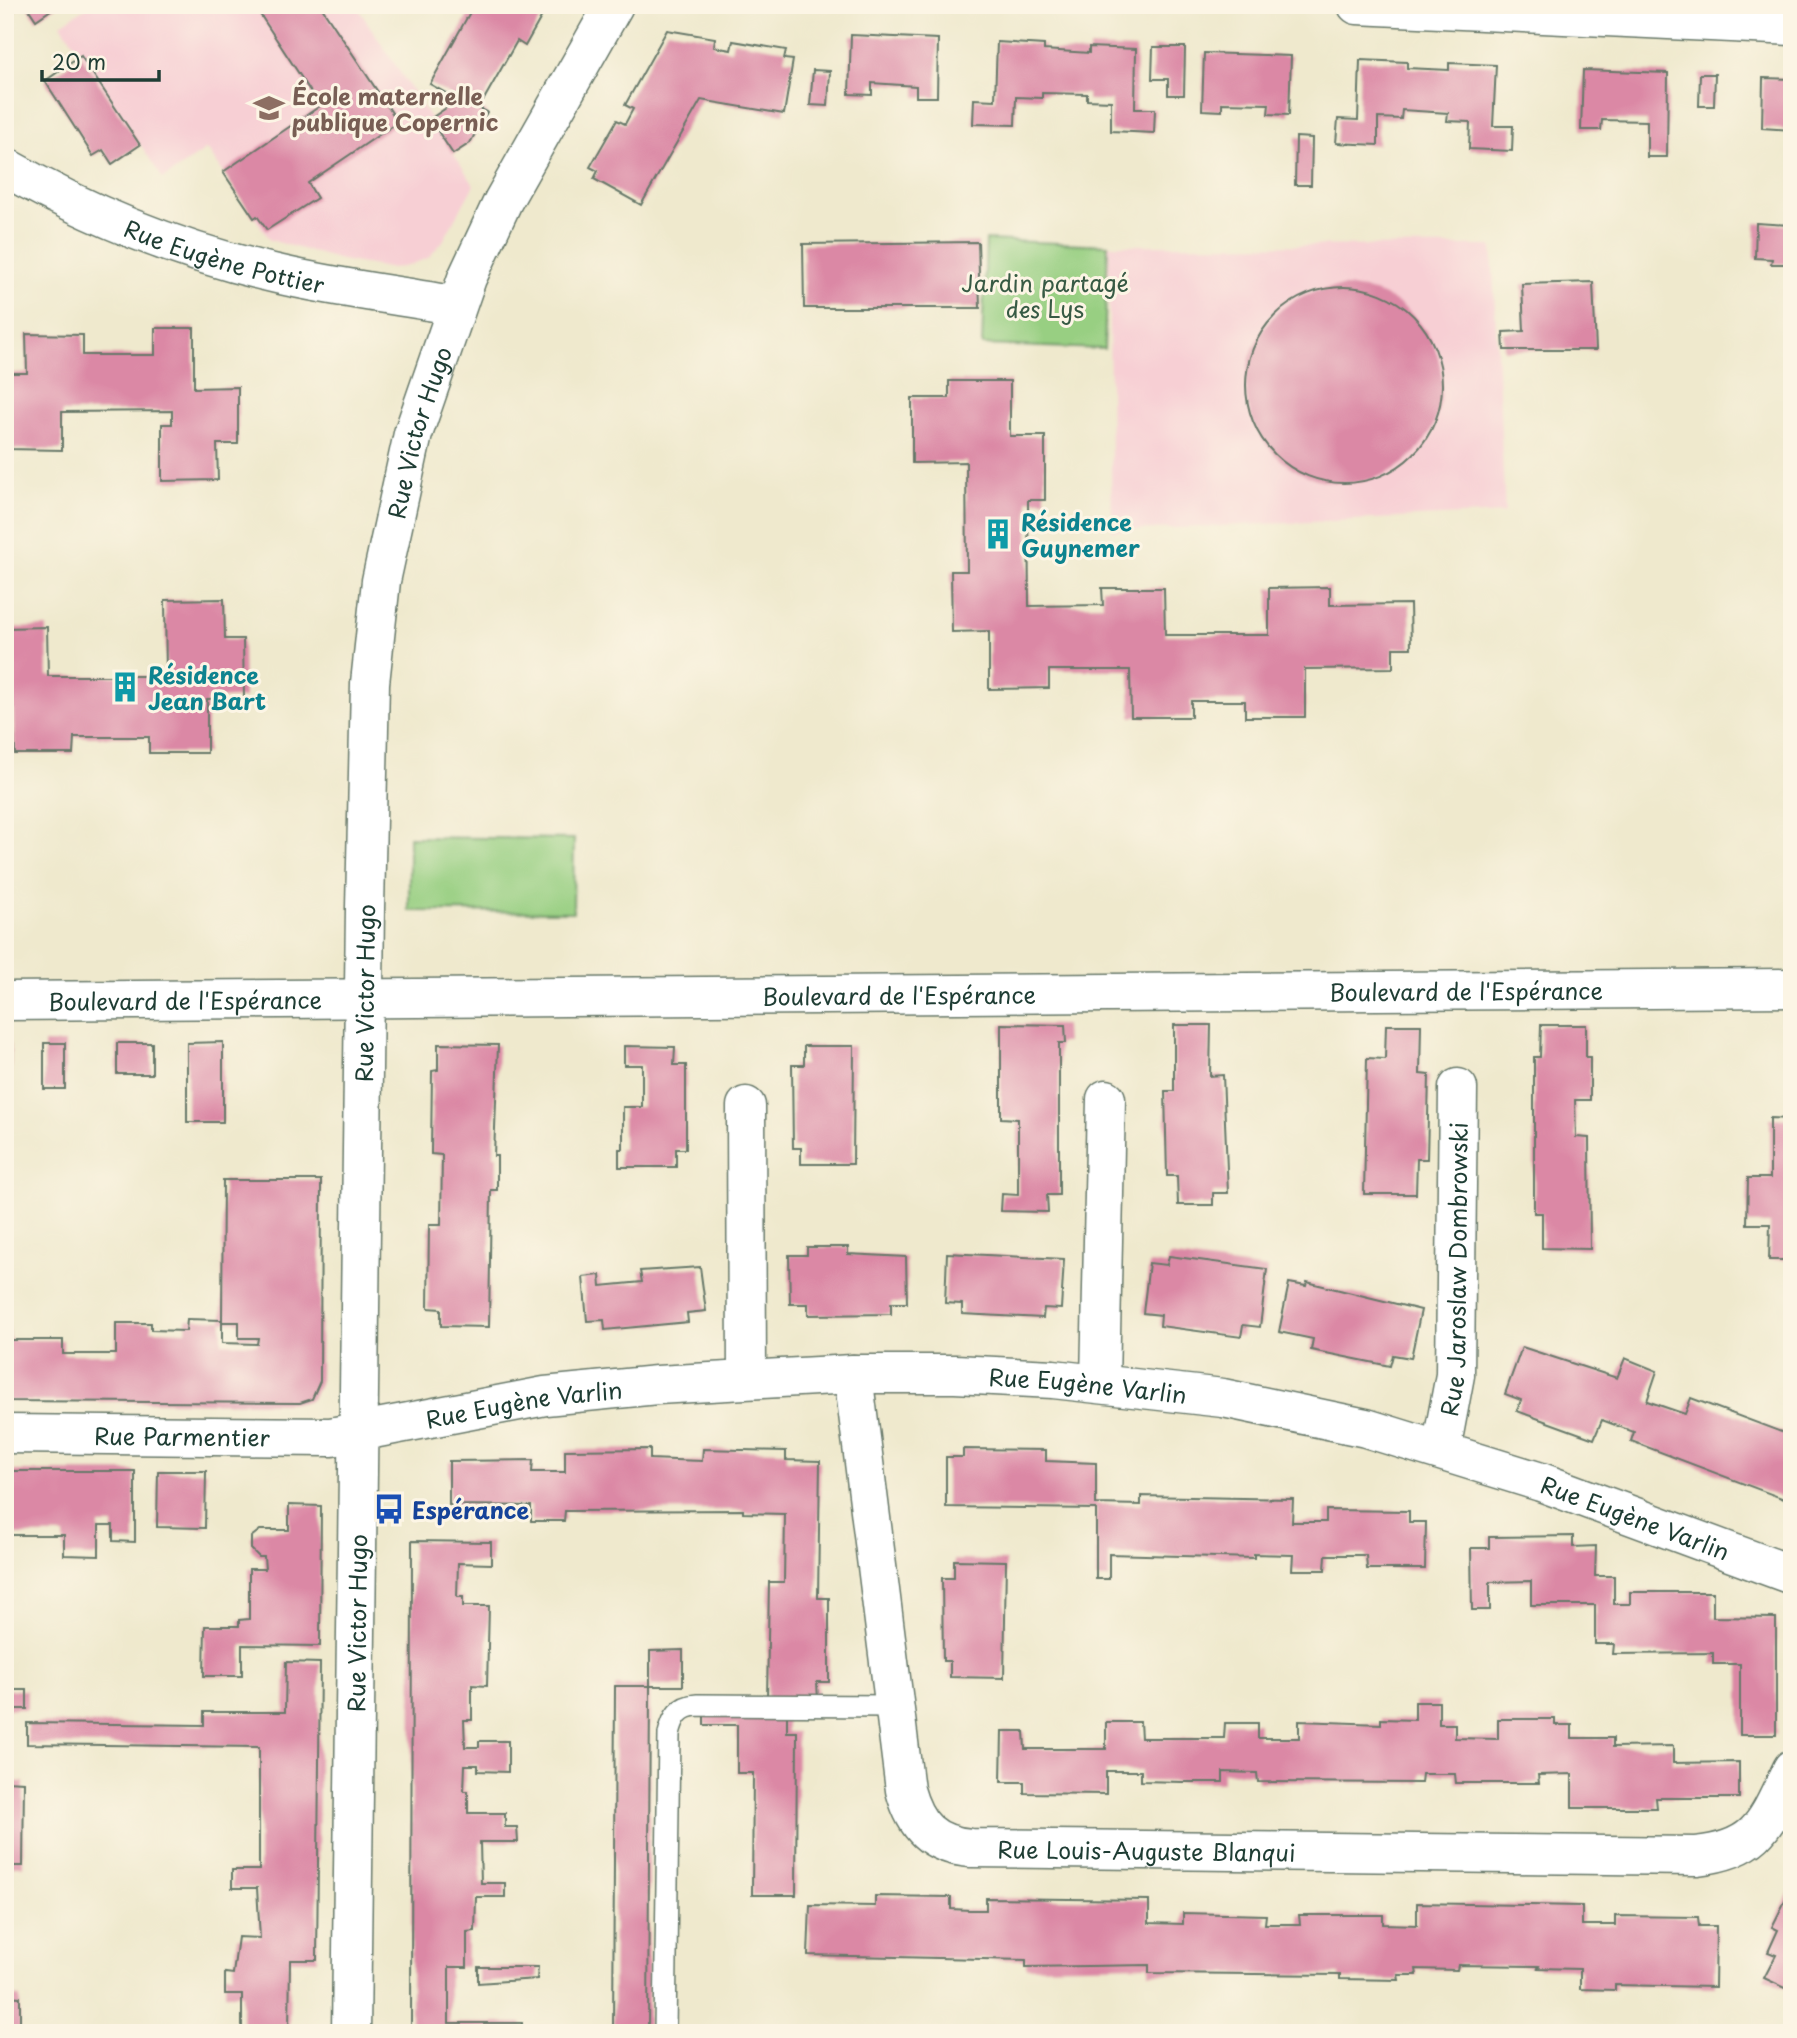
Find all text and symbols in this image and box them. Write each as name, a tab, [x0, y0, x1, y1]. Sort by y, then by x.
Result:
scale bar	[42, 38, 159, 82]
text: 20 m	[52, 45, 106, 77]
place label: École maternelle publique Copernic	[292, 78, 498, 139]
school or university icon: École maternelle publique Copernic	[252, 91, 286, 125]
street label: Rue Eugène Pottier	[119, 210, 328, 301]
park label: Jardin partagé des Lys	[961, 265, 1129, 326]
street label: Rue Victor Hugo	[378, 341, 460, 522]
place label: Résidence Guynemer	[1021, 504, 1140, 565]
building icon: Résidence Guynemer	[981, 517, 1015, 551]
place label: Résidence Jean Bart	[148, 657, 266, 718]
building icon: Résidence Jean Bart	[108, 670, 142, 704]
street label: Rue Victor Hugo	[345, 904, 383, 1082]
street label: Boulevard de l'Espérance	[1329, 972, 1603, 1009]
street label: Boulevard de l'Espérance	[762, 976, 1036, 1013]
street label: Boulevard de l'Espérance	[48, 981, 322, 1018]
street label: Rue Jaroslaw Dombrowski	[1430, 1122, 1475, 1419]
street label: Rue Eugène Varlin	[988, 1358, 1189, 1411]
street label: Rue Eugène Varlin	[423, 1371, 624, 1436]
street label: Rue Parmentier	[94, 1417, 271, 1454]
street label: Rue Eugène Varlin	[1536, 1466, 1735, 1568]
bus stop icon: Espérance	[372, 1492, 406, 1526]
place label: Espérance	[412, 1492, 530, 1527]
street label: Rue Victor Hugo	[337, 1534, 375, 1712]
street label: Rue Louis-Auguste Blanqui	[997, 1831, 1296, 1869]

